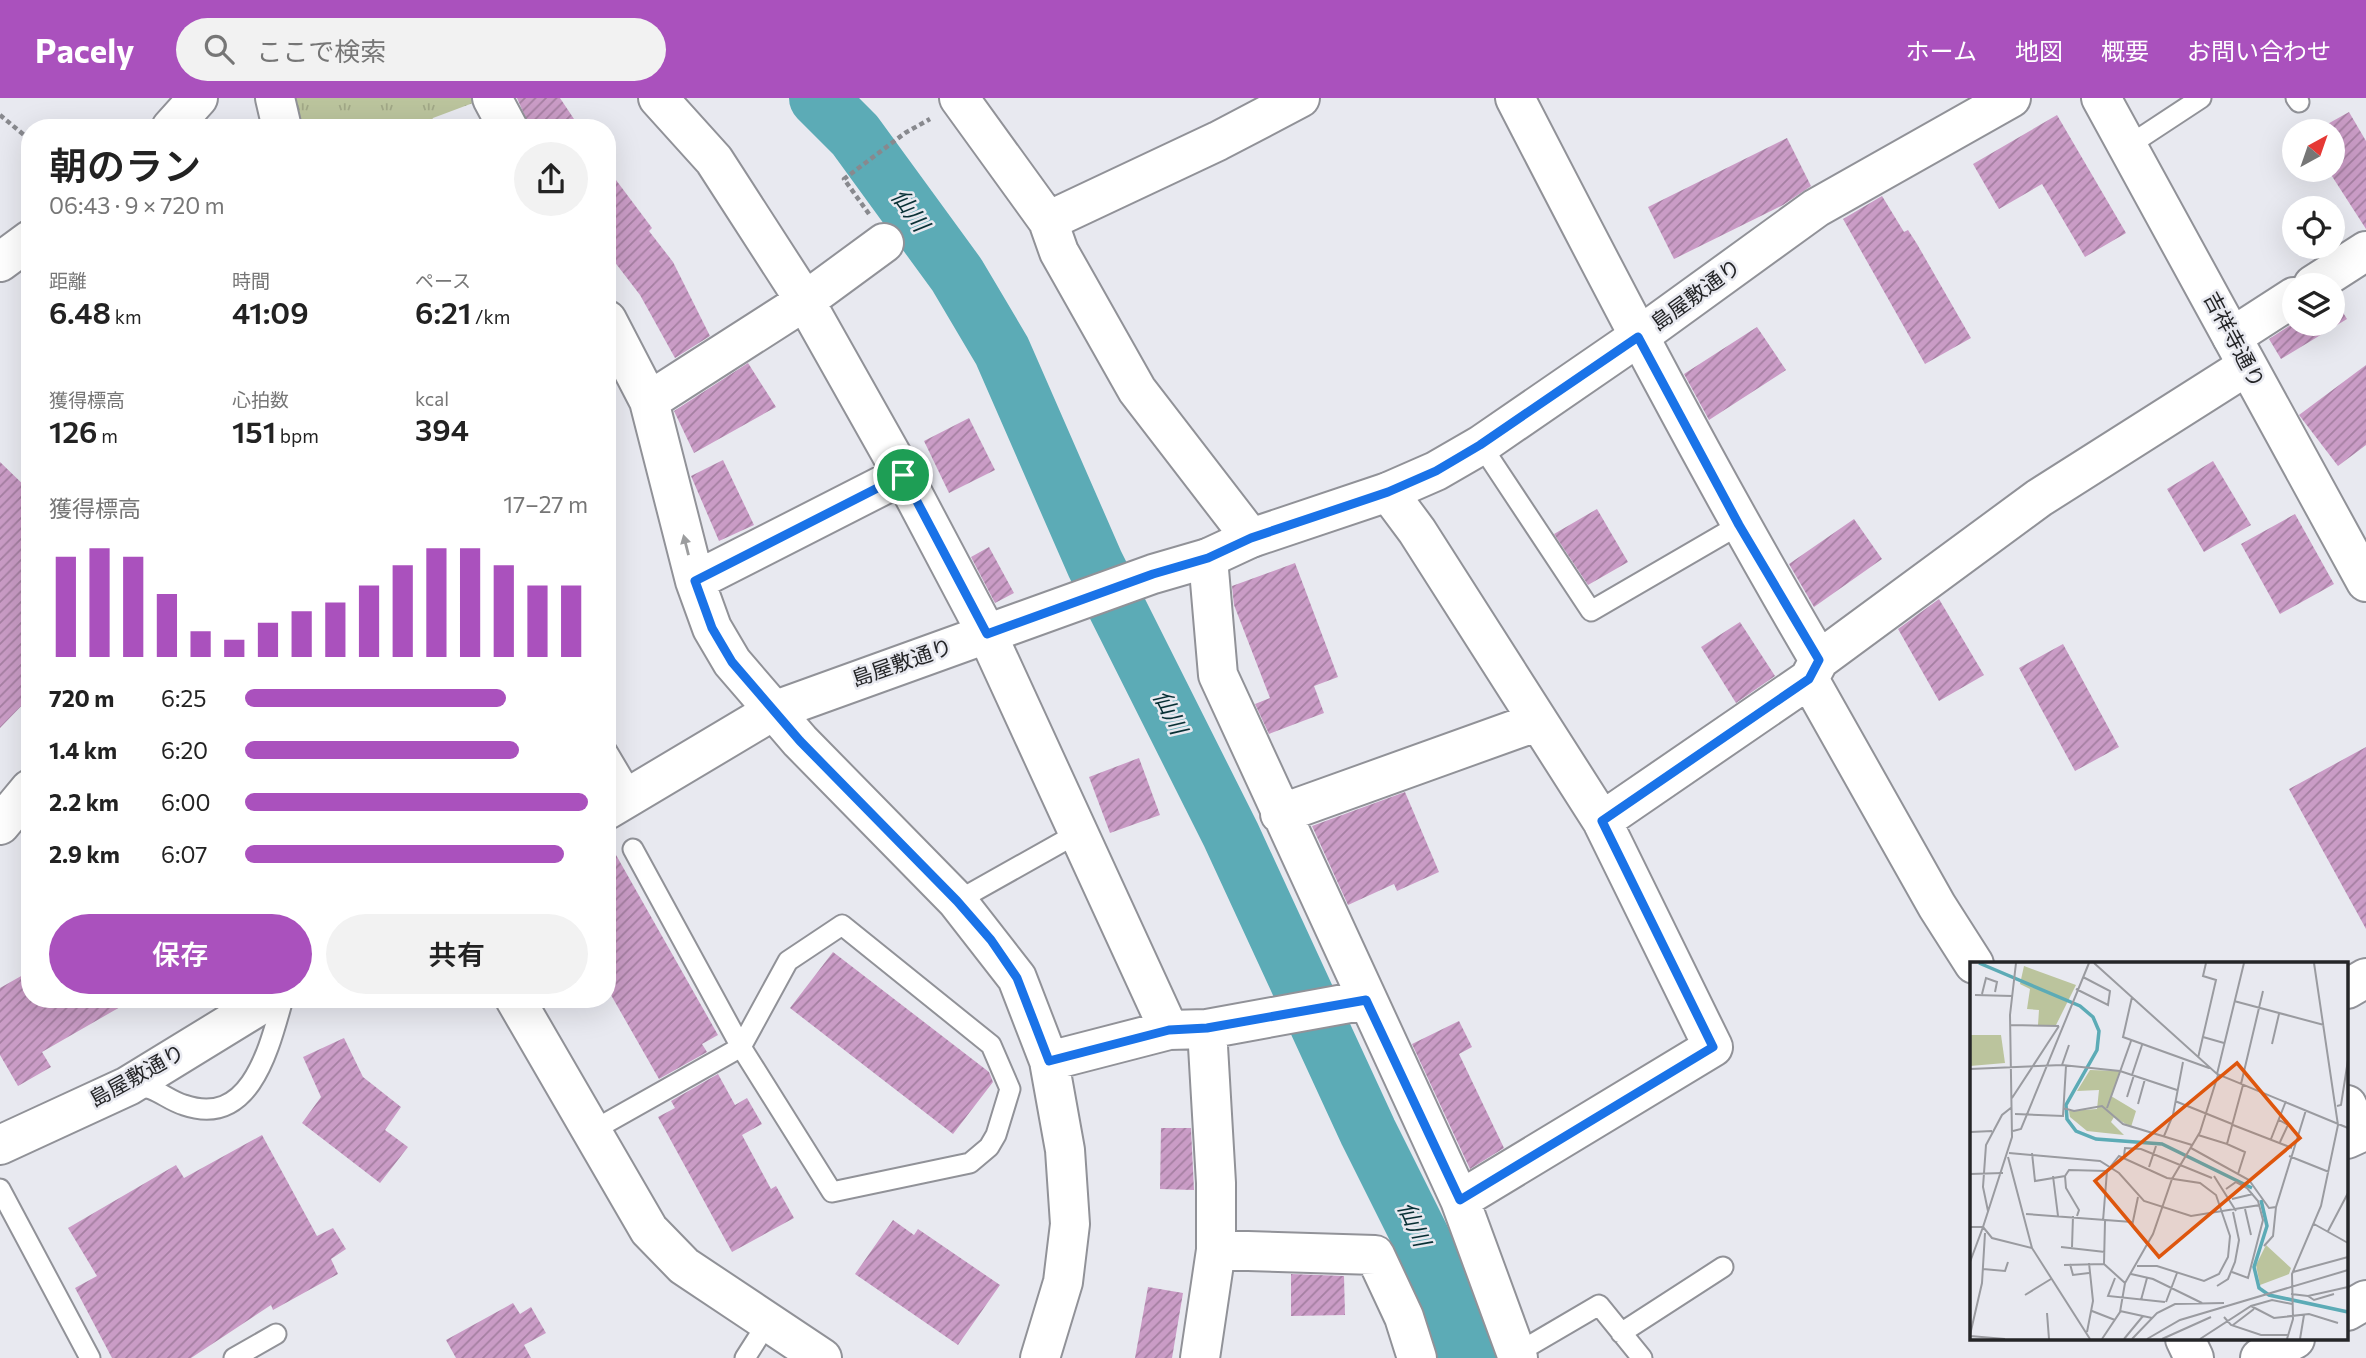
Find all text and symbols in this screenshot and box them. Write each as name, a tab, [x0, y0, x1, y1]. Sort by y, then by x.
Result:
search box	[176, 18, 666, 81]
text: Pacely	[35, 29, 134, 70]
icon: search	[200, 30, 238, 68]
text: ここで検索	[256, 35, 386, 66]
text: ホーム	[1906, 36, 1977, 65]
text: 地図	[2015, 36, 2063, 65]
text: 概要	[2101, 36, 2149, 65]
text: お問い合わせ	[2187, 36, 2331, 65]
north arrow	[2282, 119, 2345, 182]
map controls	[2282, 119, 2345, 336]
text: 朝のラン	[49, 141, 201, 188]
button: share	[514, 142, 588, 216]
water label: 仙川	[886, 183, 937, 239]
text: 06:43 · 9 × 720 m	[49, 191, 225, 219]
button: locate	[2282, 196, 2345, 259]
street label: 島屋敷通り	[1645, 253, 1745, 335]
text: 距離	[49, 269, 87, 292]
text: 時間	[232, 269, 270, 292]
text: ペース	[415, 269, 471, 292]
button: layers	[2282, 273, 2345, 336]
street label: 吉祥寺通り	[2200, 287, 2271, 392]
text: 6.48	[49, 293, 111, 330]
text: 41:09	[232, 293, 309, 330]
text: 6:21	[415, 293, 471, 330]
text: km	[111, 305, 142, 328]
text: /km	[471, 305, 510, 328]
text: kcal	[415, 387, 449, 410]
text: 獲得標高	[49, 388, 125, 411]
text: 心拍数	[232, 388, 289, 411]
text: 394	[415, 410, 469, 447]
text: 126	[49, 412, 98, 449]
text: 151	[232, 412, 276, 449]
text: m	[98, 424, 118, 447]
text: bpm	[276, 424, 319, 447]
pin	[873, 445, 933, 505]
icon: arrive	[884, 456, 922, 494]
text: 17–27 m	[503, 490, 588, 518]
text: 獲得標高	[49, 494, 141, 522]
one-way arrow	[680, 533, 691, 555]
street label: 島屋敷通り	[848, 633, 955, 690]
text: 720 m	[49, 684, 114, 712]
text: 6:25	[161, 684, 206, 712]
water label: 仙川	[1148, 685, 1195, 741]
text: 1.4 km	[49, 736, 117, 764]
text: 6:20	[161, 736, 208, 764]
text: 2.2 km	[49, 788, 119, 816]
text: 6:00	[161, 788, 210, 816]
text: 2.9 km	[49, 840, 120, 868]
text: 6:07	[161, 840, 207, 868]
button: 保存	[49, 914, 312, 994]
button: 共有	[326, 914, 588, 994]
inset map	[1970, 962, 2348, 1340]
street label: 島屋敷通り	[84, 1038, 188, 1111]
water label: 仙川	[1393, 1197, 1438, 1253]

